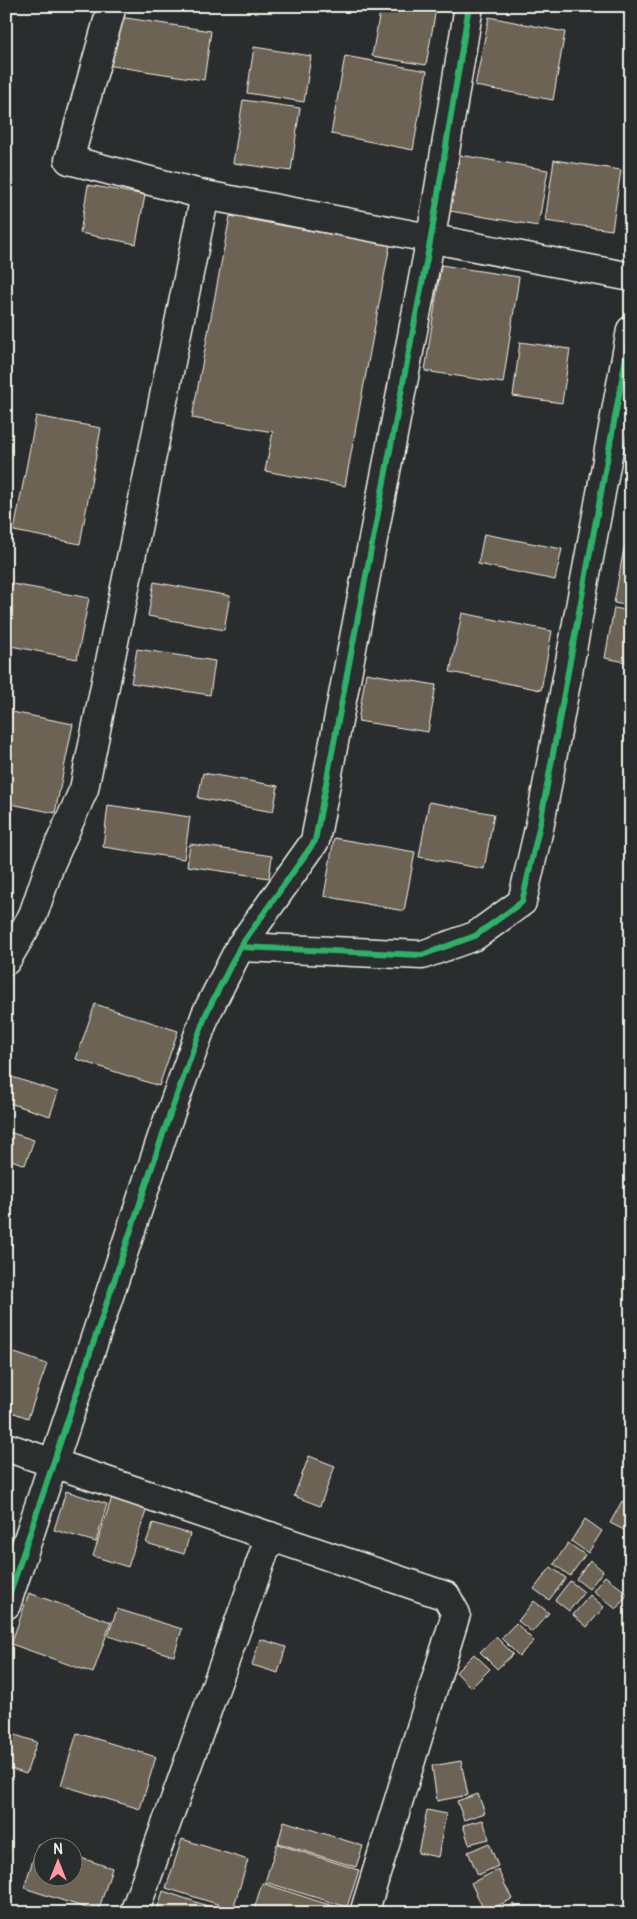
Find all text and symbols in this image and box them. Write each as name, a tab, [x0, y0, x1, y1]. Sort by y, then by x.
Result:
north arrow	[32, 1836, 82, 1886]
text: N	[53, 1841, 63, 1858]

